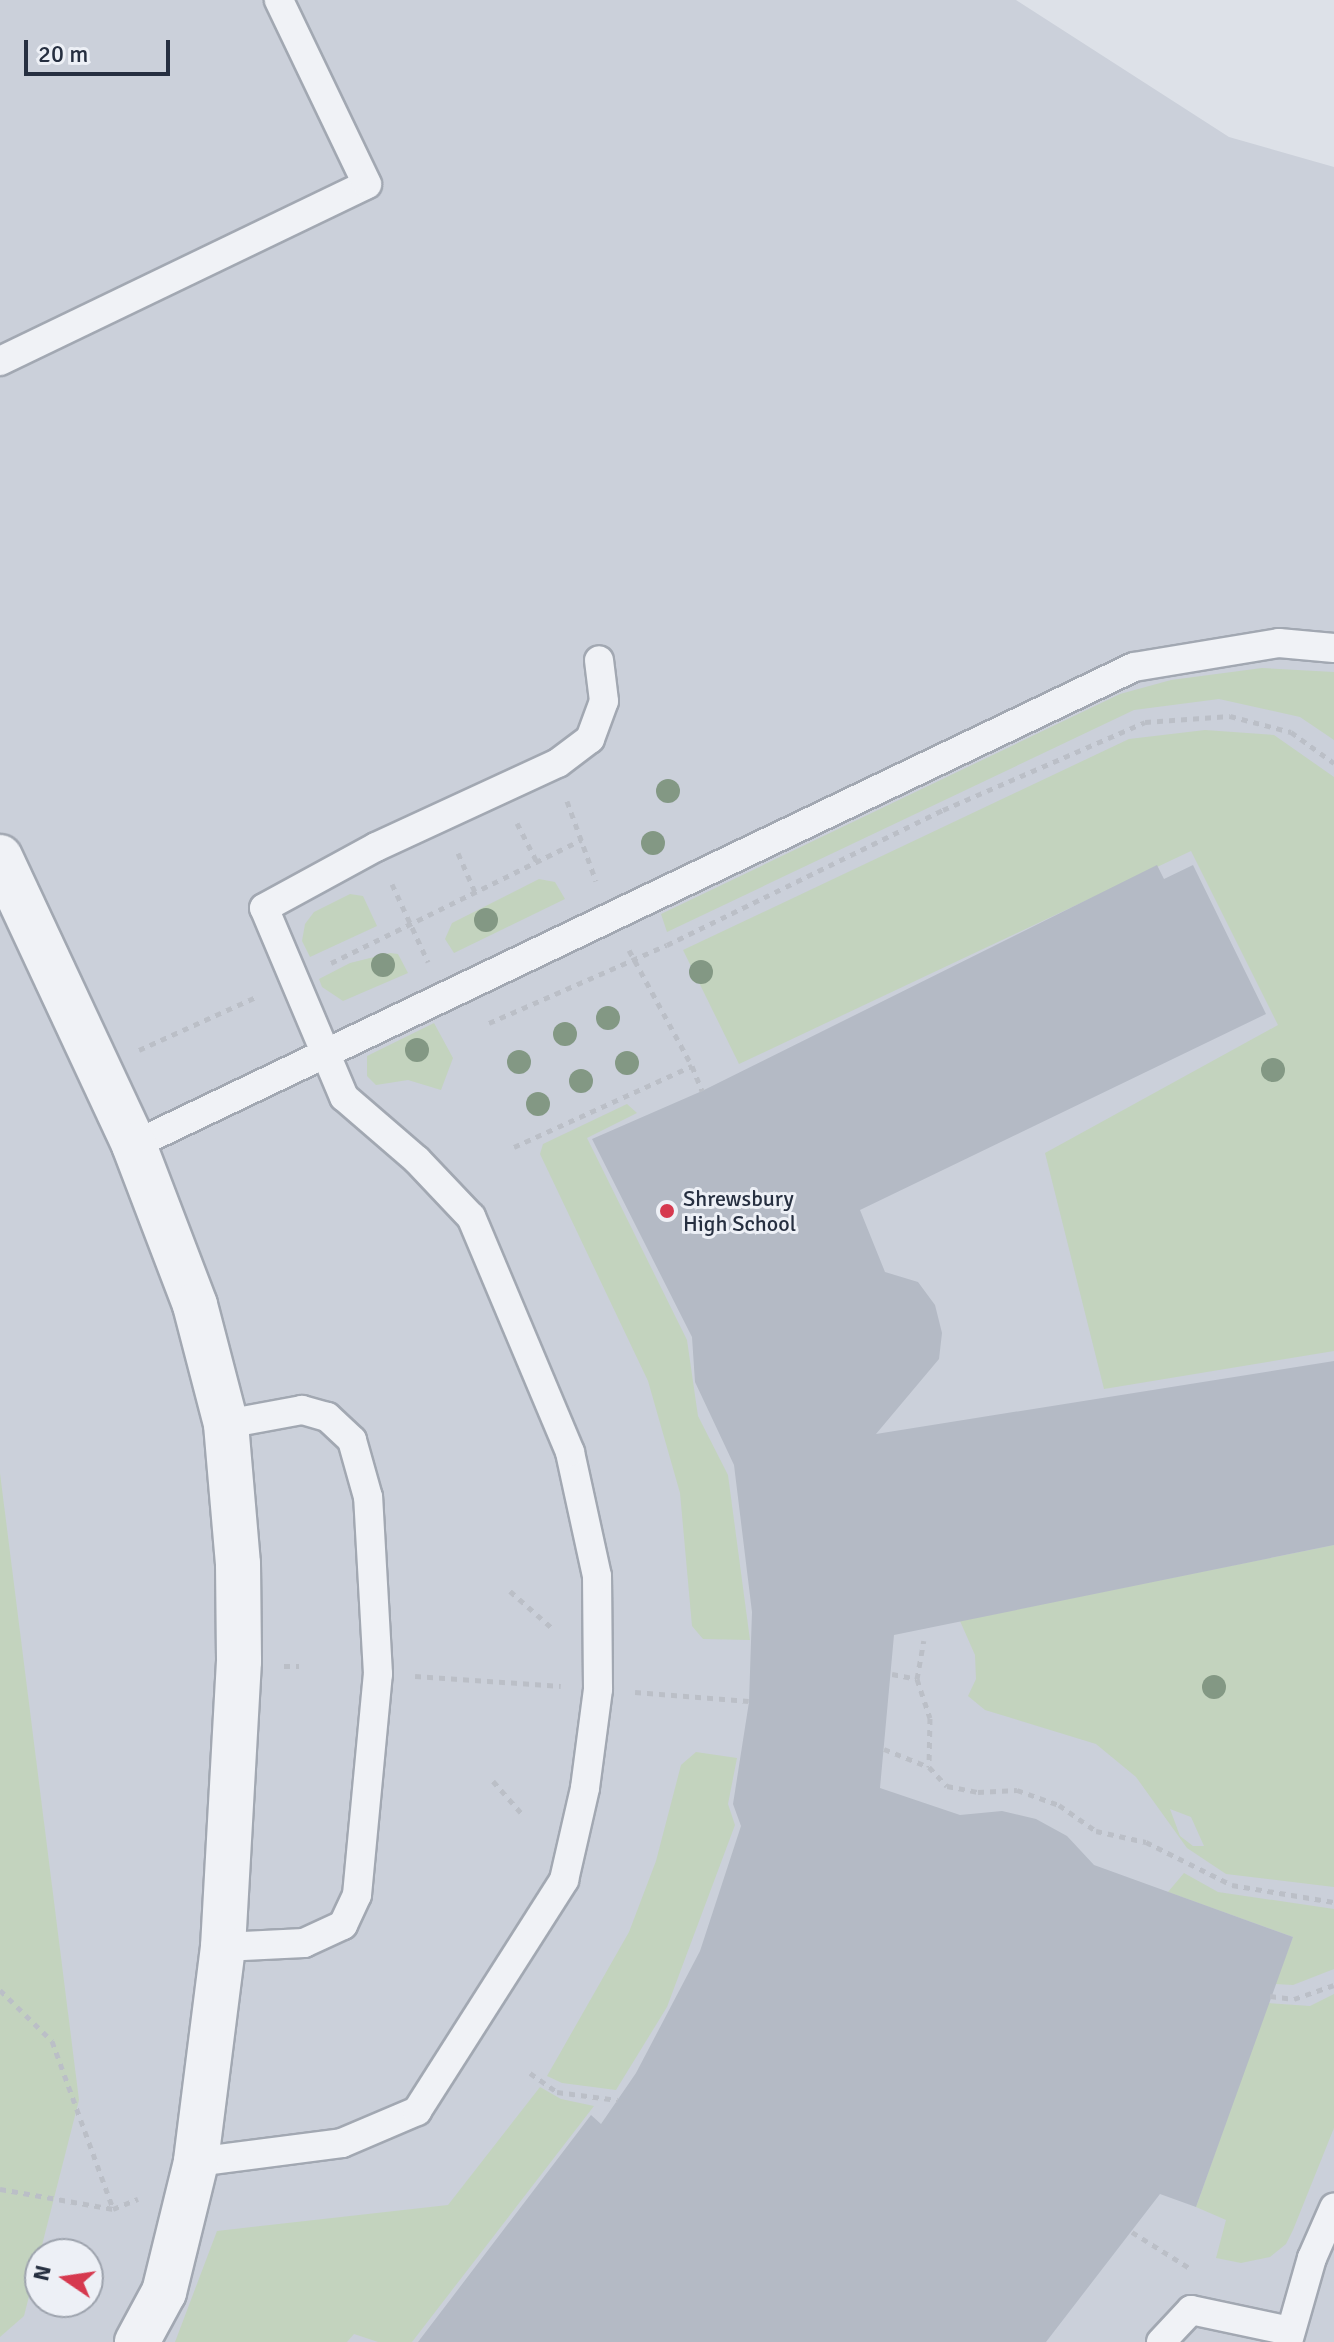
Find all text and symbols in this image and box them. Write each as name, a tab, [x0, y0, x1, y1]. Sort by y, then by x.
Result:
scale bar	[28, 24, 174, 74]
text: 20 m	[38, 39, 88, 69]
place label: Shrewsbury High School	[683, 1185, 796, 1236]
marker: Shrewsbury High School	[658, 1202, 676, 1220]
north arrow	[24, 2238, 104, 2318]
text: N	[27, 2262, 57, 2283]

